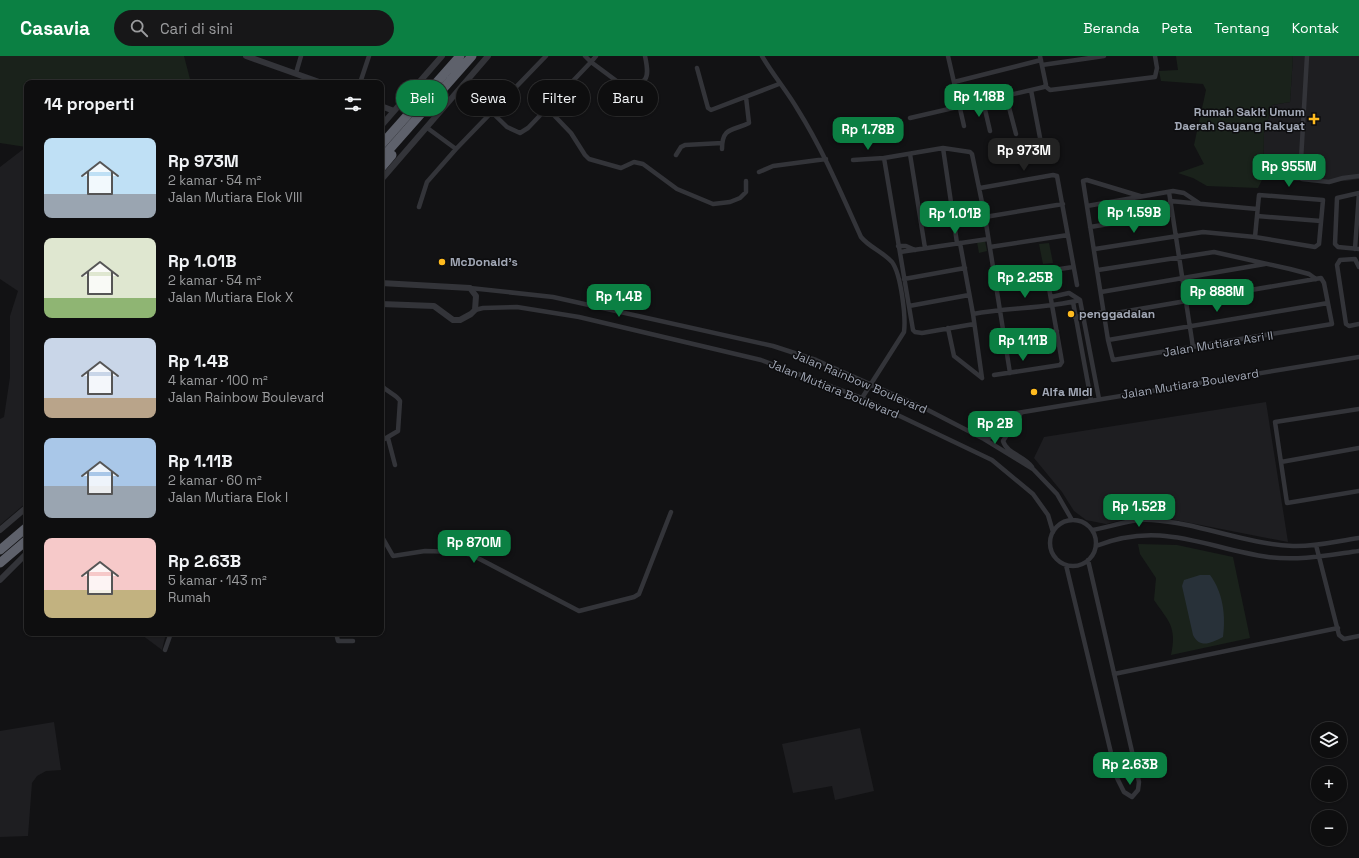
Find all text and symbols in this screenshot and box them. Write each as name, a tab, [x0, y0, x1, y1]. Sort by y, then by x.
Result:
search box	[114, 10, 394, 46]
text: Casavia	[20, 16, 90, 41]
icon: search	[128, 17, 150, 39]
text: Cari di sini	[160, 19, 233, 38]
text: Beranda	[1083, 19, 1140, 37]
text: Peta	[1162, 19, 1192, 37]
text: Tentang	[1214, 19, 1270, 37]
text: Kontak	[1292, 19, 1339, 37]
chip: Beli	[396, 80, 448, 116]
chip: Sewa	[456, 80, 520, 116]
chip: Filter	[528, 80, 590, 116]
chip: Baru	[598, 80, 658, 116]
pin: Rp 1.18B	[938, 84, 1020, 118]
text: Rp 1.18B	[953, 88, 1005, 105]
text: 14 properti	[44, 93, 134, 115]
icon: filters	[342, 93, 364, 115]
place label: Rumah Sakit Umum Daerah Sayang Rakyat	[1174, 104, 1305, 134]
marker: Rumah Sakit Umum Daerah Sayang Rakyat	[1308, 113, 1320, 125]
pin: Rp 1.78B	[827, 117, 909, 151]
text: Rp 1.78B	[842, 121, 894, 138]
pin: Rp 973M	[987, 138, 1061, 172]
text: Rp 973M	[997, 142, 1051, 159]
text: Rp 973M	[168, 150, 239, 172]
icon: home	[76, 154, 124, 202]
pin: Rp 955M	[1252, 154, 1326, 188]
text: Rp 955M	[1262, 158, 1316, 175]
text: 2 kamar · 54 m²	[168, 172, 261, 189]
text: Jalan Mutiara Elok VIII	[168, 189, 302, 206]
pin: Rp 1.59B	[1093, 200, 1175, 234]
pin: Rp 1.01B	[914, 201, 996, 235]
text: Rp 1.59B	[1107, 204, 1161, 221]
text: Rp 1.01B	[929, 205, 981, 222]
text: Rp 1.01B	[168, 250, 236, 272]
icon: home	[76, 254, 124, 302]
place label: McDonald's	[450, 254, 518, 270]
marker: McDonald's	[437, 257, 447, 267]
pin: Rp 2.25B	[984, 265, 1066, 299]
text: Rp 2.25B	[997, 269, 1053, 286]
text: 2 kamar · 54 m²	[168, 272, 261, 289]
pin: Rp 888M	[1180, 279, 1254, 313]
text: Rp 888M	[1190, 283, 1244, 300]
pin: Rp 1.4B	[582, 284, 656, 318]
text: Rp 1.4B	[596, 288, 642, 305]
text: Jalan Mutiara Elok X	[168, 289, 293, 306]
place label: penggadaian	[1079, 306, 1155, 322]
marker: penggadaian	[1066, 309, 1076, 319]
street label: Jalan Mutiara Asri II	[1162, 327, 1274, 361]
pin: Rp 1.11B	[982, 328, 1064, 362]
text: Rp 1.11B	[998, 332, 1048, 349]
street label: Jalan Rainbow Boulevard	[791, 346, 929, 418]
text: Rp 1.4B	[168, 350, 229, 372]
icon: home	[76, 354, 124, 402]
street label: Jalan Mutiara Boulevard	[767, 356, 901, 422]
street label: Jalan Mutiara Boulevard	[1120, 365, 1260, 403]
text: 4 kamar · 100 m²	[168, 372, 268, 389]
place label: Alfa Midi	[1042, 384, 1093, 400]
marker: Alfa Midi	[1029, 387, 1039, 397]
text: Jalan Rainbow Boulevard	[168, 389, 324, 406]
pin: Rp 2B	[967, 411, 1023, 445]
text: Rp 2B	[977, 415, 1013, 432]
text: Rp 1.11B	[168, 450, 232, 472]
icon: home	[76, 454, 124, 502]
text: 2 kamar · 60 m²	[168, 472, 262, 489]
text: Jalan Mutiara Elok l	[168, 489, 288, 506]
pin: Rp 1.52B	[1098, 494, 1180, 528]
text: Rp 1.52B	[1112, 498, 1166, 515]
pin: Rp 870M	[437, 530, 511, 564]
text: Rp 870M	[447, 534, 501, 551]
text: Rp 2.63B	[168, 550, 241, 572]
icon: home	[76, 554, 124, 602]
text: 5 kamar · 143 m²	[168, 572, 267, 589]
text: Rumah	[168, 589, 211, 606]
map controls	[1311, 722, 1347, 846]
button: layers	[1311, 722, 1347, 758]
pin: Rp 2.63B	[1089, 752, 1171, 786]
text: Rp 2.63B	[1102, 756, 1158, 773]
button: +	[1311, 766, 1347, 802]
button: −	[1311, 810, 1347, 846]

